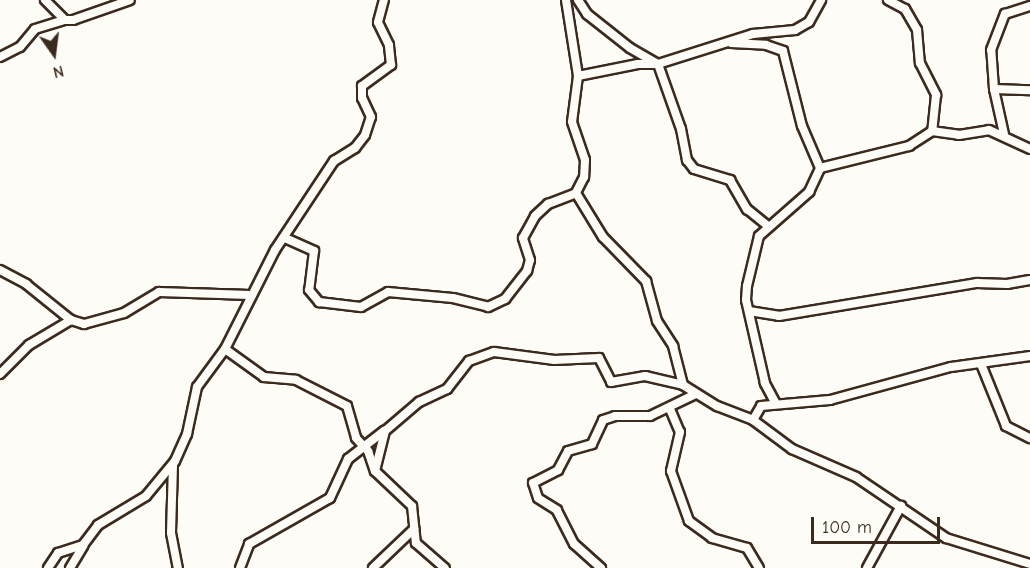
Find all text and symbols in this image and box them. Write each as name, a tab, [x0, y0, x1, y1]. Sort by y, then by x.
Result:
north arrow	[24, 24, 84, 84]
text: N	[51, 61, 66, 81]
scale bar	[814, 505, 943, 543]
text: 100 m	[822, 517, 872, 538]

